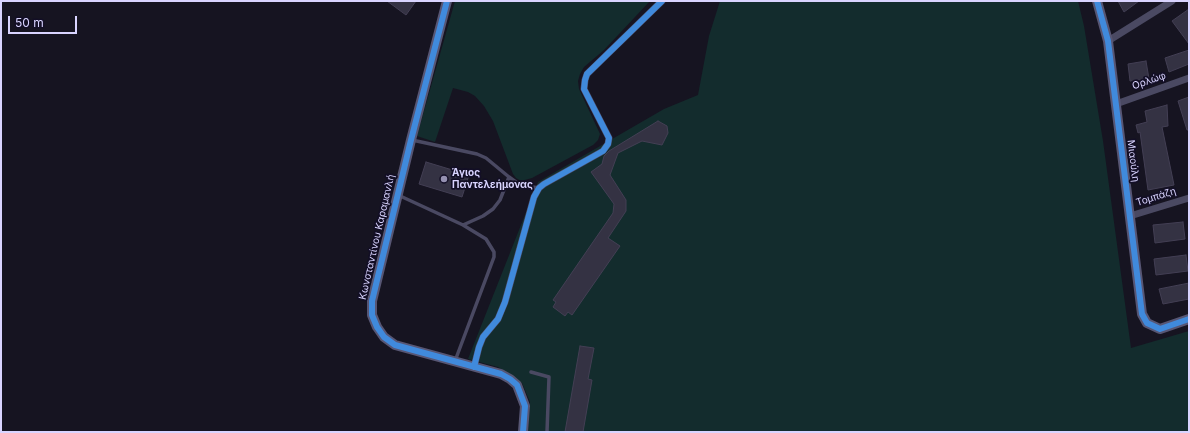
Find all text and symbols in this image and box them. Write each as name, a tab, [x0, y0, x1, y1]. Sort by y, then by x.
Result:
scale bar	[10, 8, 79, 34]
text: 50 m	[15, 15, 44, 30]
street label: Ορλώφ	[1130, 70, 1168, 92]
street label: Μιαούλη	[1124, 139, 1142, 183]
place label: Άγιος Παντελεήμονας	[452, 167, 533, 190]
street label: Κωνσταντίνου Καραμανλή	[357, 173, 397, 301]
marker: Άγιος Παντελεήμονας	[439, 174, 449, 184]
street label: Τομπάζη	[1135, 185, 1177, 209]

